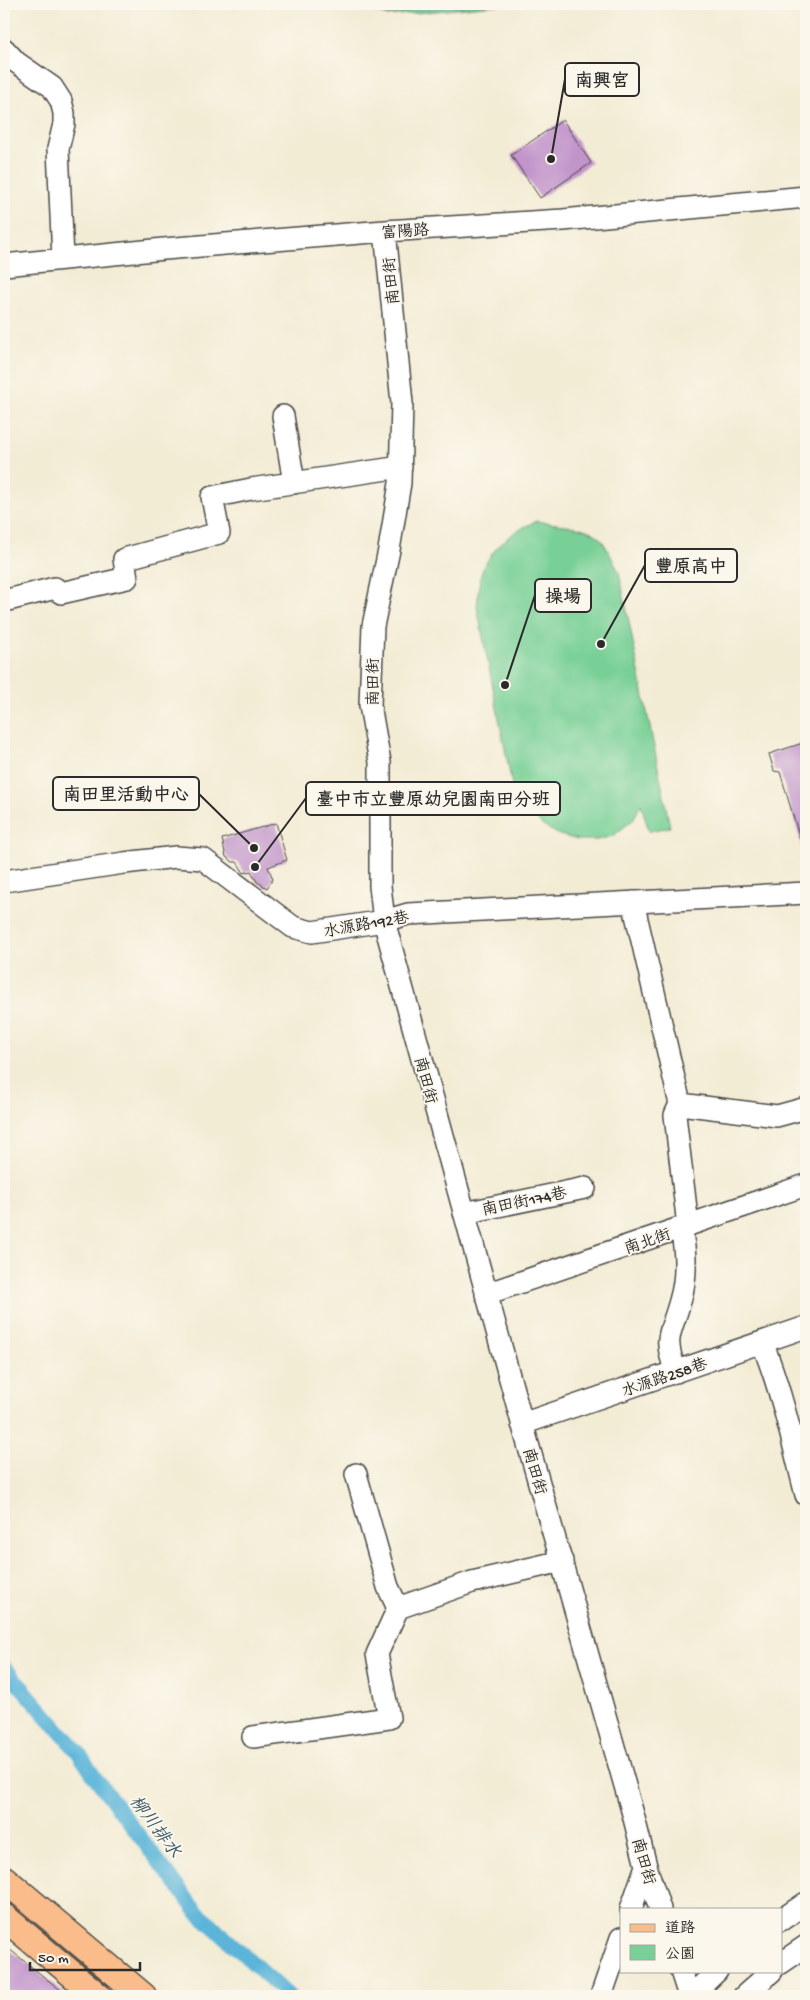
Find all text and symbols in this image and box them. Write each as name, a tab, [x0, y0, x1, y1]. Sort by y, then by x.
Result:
callout: 南興宮	[565, 63, 639, 96]
text: 南興宮	[575, 71, 629, 93]
street label: 富陽路	[380, 220, 430, 245]
street label: 南田街	[380, 256, 405, 306]
callout: 豐原高中	[645, 549, 737, 582]
text: 豐原高中	[655, 557, 727, 579]
callout: 操場	[535, 579, 591, 612]
text: 操場	[545, 587, 581, 609]
street label: 南田街	[364, 658, 385, 706]
callout: 南田里活動中心	[53, 777, 199, 810]
callout: 臺中市立豐原幼兒園南田分班	[306, 782, 560, 815]
text: 南田里活動中心	[63, 785, 189, 807]
text: 臺中市立豐原幼兒園南田分班	[316, 790, 550, 812]
street label: 水源路192巷	[322, 908, 411, 943]
street label: 南田街	[408, 1055, 441, 1107]
street label: 南田街174巷	[480, 1183, 569, 1222]
street label: 南北街	[622, 1225, 674, 1260]
street label: 水源路258巷	[619, 1354, 710, 1403]
street label: 南田街	[517, 1446, 550, 1498]
water label: 柳川排水	[124, 1792, 185, 1863]
street label: 南田街	[626, 1836, 659, 1888]
legend	[620, 1908, 782, 1972]
text: 道路	[665, 1920, 695, 1938]
scale bar	[30, 1940, 140, 1972]
text: 公園	[665, 1946, 695, 1964]
text: 50 m	[38, 1950, 69, 1968]

